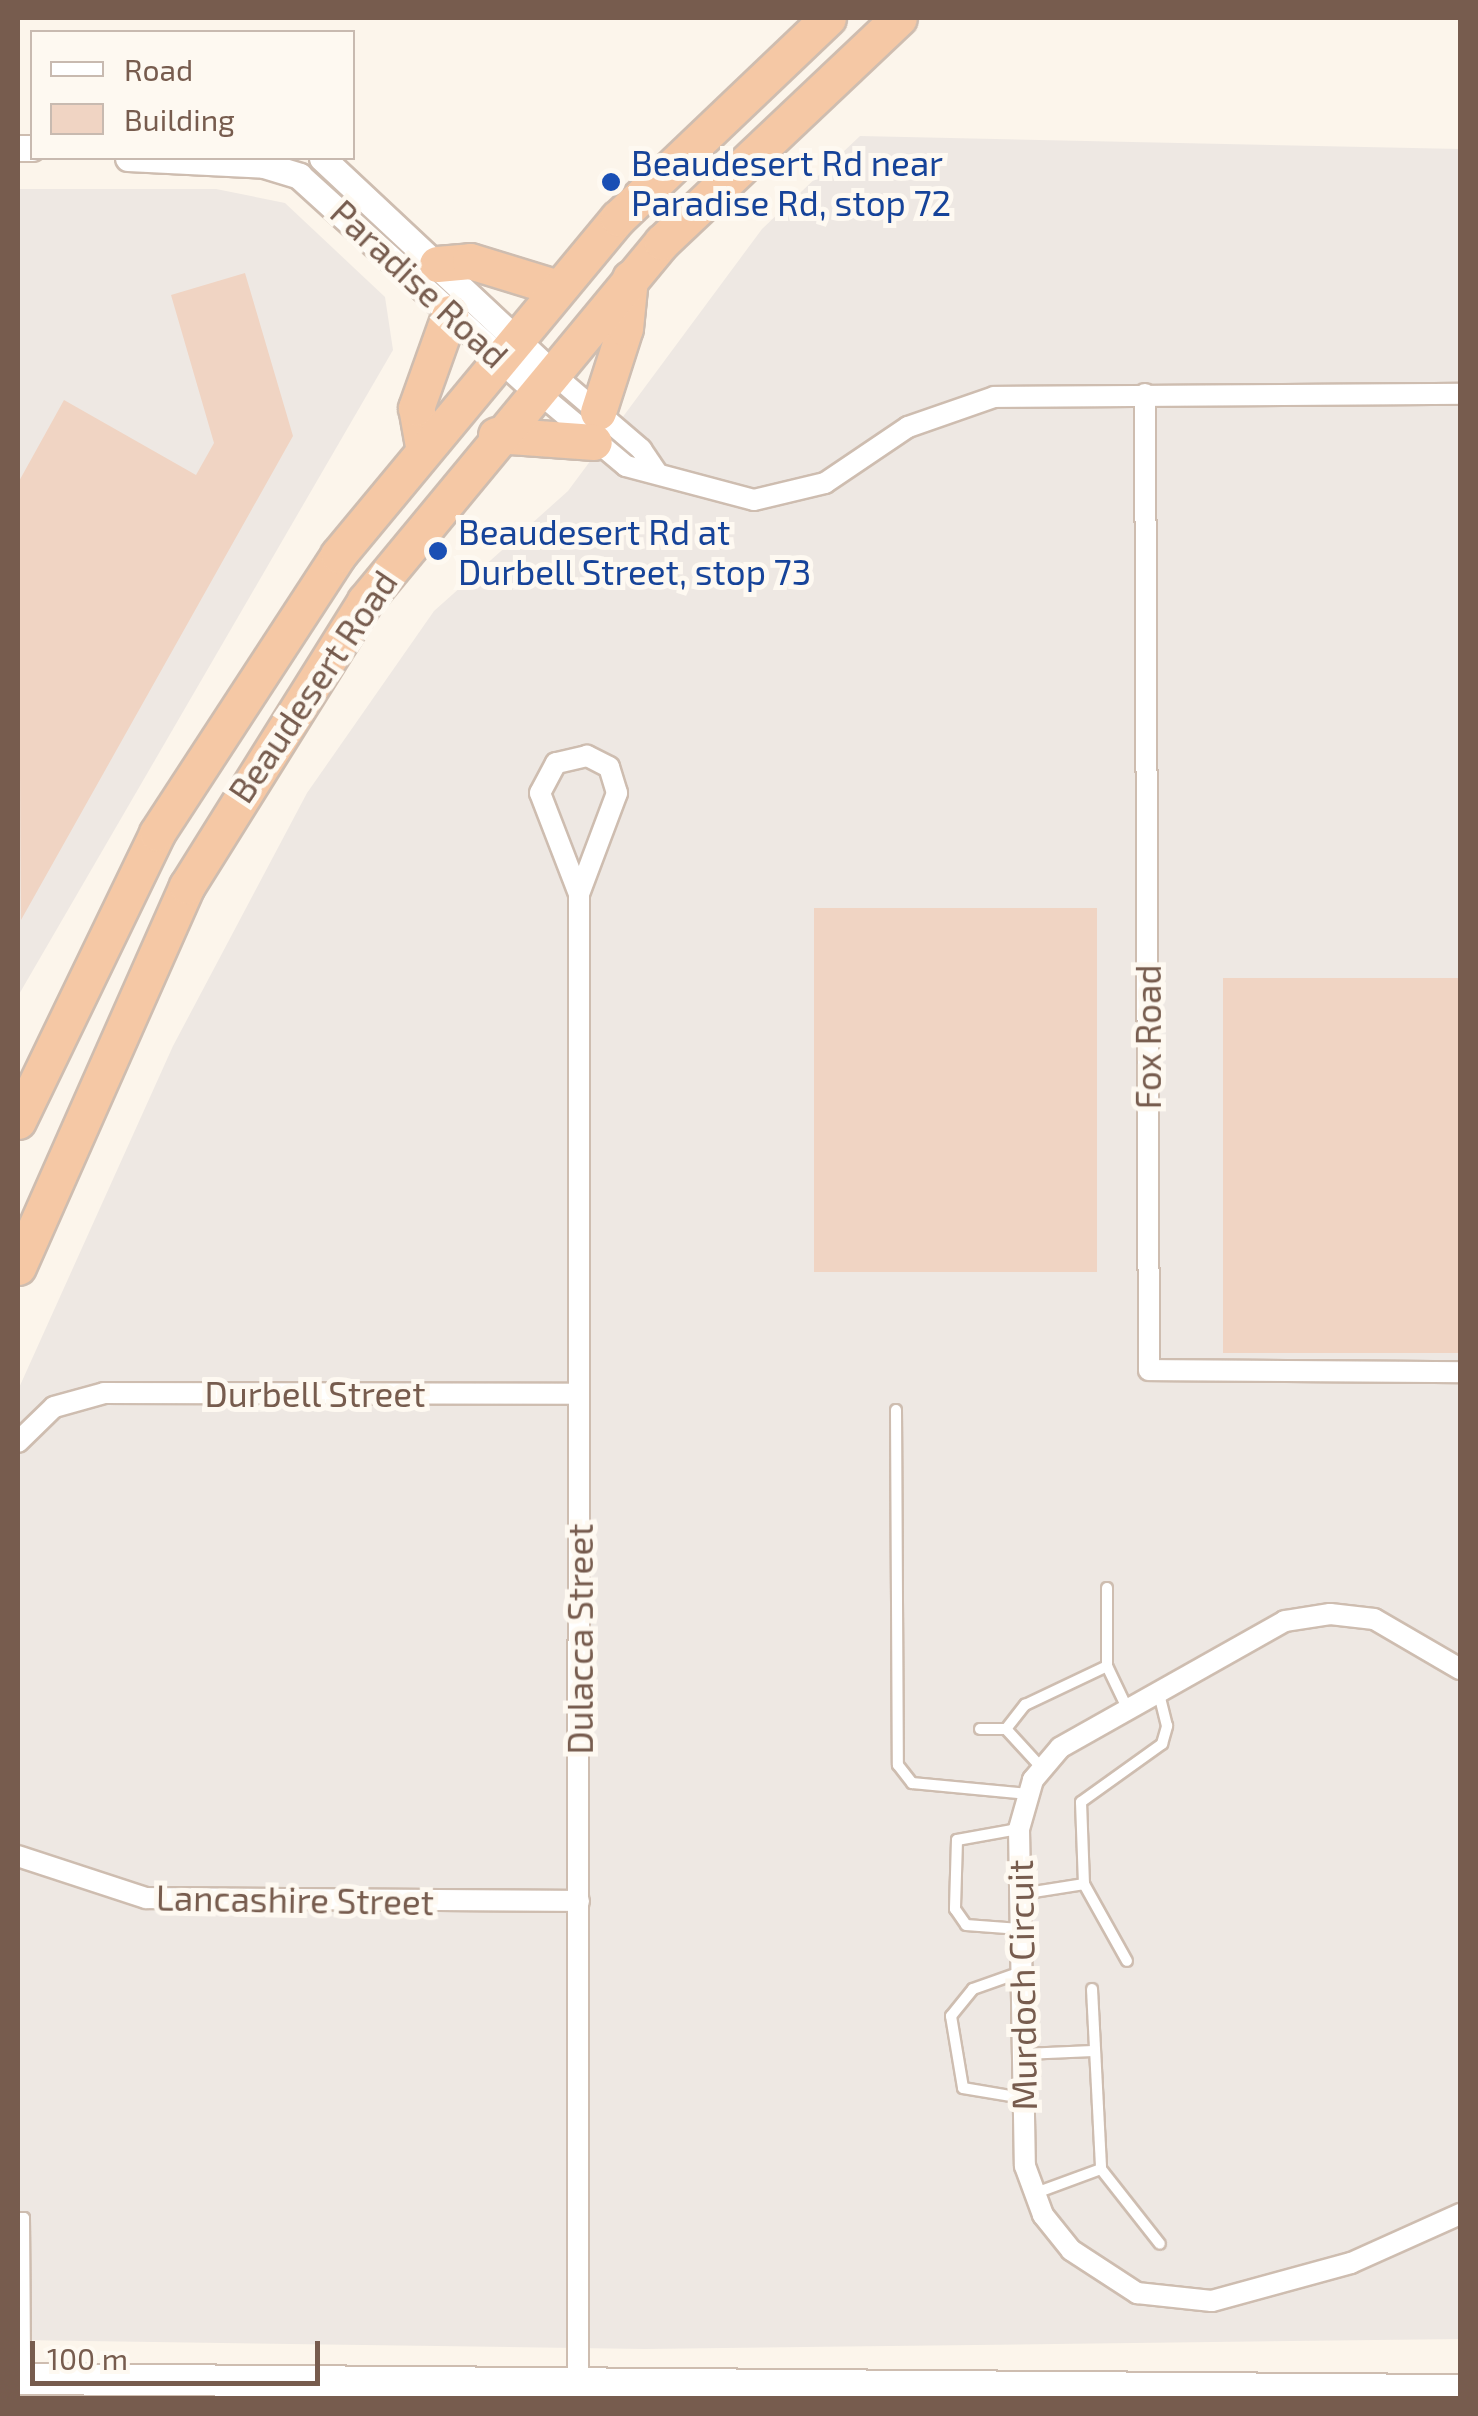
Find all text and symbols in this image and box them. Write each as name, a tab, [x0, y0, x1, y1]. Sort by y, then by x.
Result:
legend	[30, 30, 355, 160]
text: Road	[124, 51, 193, 87]
text: Building	[124, 101, 235, 137]
place label: Beaudesert Rd near Paradise Rd, stop 72	[631, 141, 951, 223]
marker: Beaudesert Rd near Paradise Rd, stop 72	[600, 171, 622, 193]
street label: Paradise Road	[323, 190, 517, 376]
place label: Beaudesert Rd at Durbell Street, stop 73	[458, 510, 812, 592]
marker: Beaudesert Rd at Durbell Street, stop 73	[427, 540, 449, 562]
street label: Beaudesert Road	[219, 562, 405, 810]
street label: Fox Road	[1126, 965, 1168, 1109]
street label: Durbell Street	[204, 1372, 426, 1414]
street label: Dulacca Street	[558, 1523, 600, 1755]
street label: Murdoch Circuit	[998, 1859, 1044, 2111]
street label: Lancashire Street	[156, 1876, 434, 1922]
scale bar	[35, 2321, 325, 2383]
text: 100 m	[47, 2340, 128, 2376]

